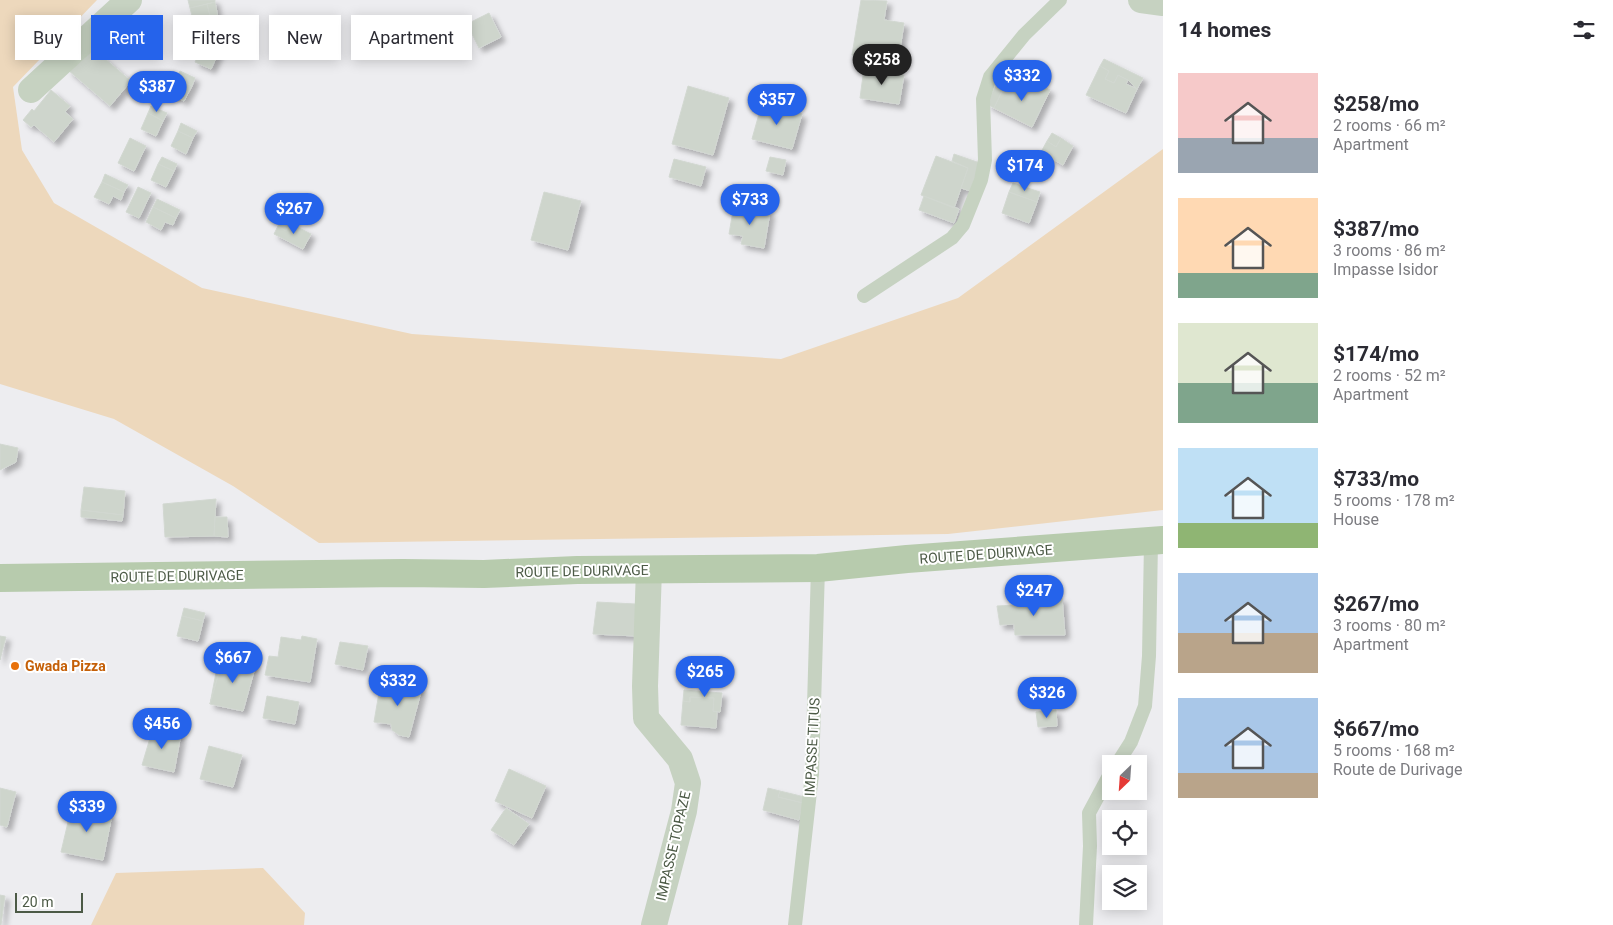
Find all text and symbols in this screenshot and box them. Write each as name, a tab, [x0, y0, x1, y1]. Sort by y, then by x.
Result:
chip: Buy	[15, 15, 81, 60]
chip: Rent	[91, 15, 163, 60]
chip: Filters	[173, 15, 259, 60]
chip: New	[269, 15, 341, 60]
chip: Apartment	[351, 15, 472, 60]
icon: filters	[1570, 16, 1598, 44]
text: 14 homes	[1178, 18, 1271, 42]
pin: $258	[852, 44, 912, 86]
text: $258	[864, 50, 900, 69]
pin: $332	[992, 59, 1052, 102]
text: $332	[1004, 66, 1040, 85]
pin: $387	[127, 70, 187, 113]
text: $387	[139, 77, 175, 96]
pin: $357	[747, 84, 807, 126]
text: $357	[759, 90, 795, 109]
text: $258/mo	[1333, 92, 1419, 116]
icon: home	[1218, 93, 1278, 153]
text: 2 rooms · 66 m²	[1333, 116, 1446, 135]
text: Apartment	[1333, 135, 1409, 154]
pin: $174	[995, 150, 1055, 192]
text: $174	[1007, 156, 1043, 175]
pin: $733	[720, 184, 780, 226]
text: $733	[732, 190, 768, 209]
pin: $267	[264, 192, 324, 235]
text: $267	[276, 199, 312, 218]
text: $387/mo	[1333, 217, 1419, 241]
icon: home	[1218, 218, 1278, 278]
text: 3 rooms · 86 m²	[1333, 241, 1446, 260]
text: Impasse Isidor	[1333, 260, 1438, 279]
text: $174/mo	[1333, 342, 1419, 366]
icon: home	[1218, 343, 1278, 403]
text: 2 rooms · 52 m²	[1333, 366, 1446, 385]
text: Apartment	[1333, 385, 1409, 404]
text: $733/mo	[1333, 467, 1419, 491]
icon: home	[1218, 468, 1278, 528]
text: 5 rooms · 178 m²	[1333, 491, 1455, 510]
text: House	[1333, 510, 1379, 529]
street label: ROUTE DE DURIVAGE	[919, 541, 1053, 567]
street label: ROUTE DE DURIVAGE	[515, 562, 649, 580]
street label: ROUTE DE DURIVAGE	[110, 567, 244, 585]
pin: $247	[1004, 574, 1064, 617]
text: $247	[1016, 581, 1052, 600]
text: $267/mo	[1333, 592, 1419, 616]
icon: home	[1218, 593, 1278, 653]
text: 3 rooms · 80 m²	[1333, 616, 1446, 635]
text: Apartment	[1333, 635, 1409, 654]
pin: $667	[203, 642, 263, 684]
text: $667	[215, 648, 251, 667]
pin: $265	[675, 656, 735, 698]
place label: Gwada Pizza	[25, 658, 106, 674]
marker: Gwada Pizza	[9, 660, 21, 672]
text: $265	[687, 662, 723, 681]
pin: $332	[368, 664, 428, 707]
text: $332	[380, 671, 416, 690]
pin: $326	[1017, 676, 1077, 719]
text: $326	[1029, 683, 1065, 702]
street label: IMPASSE TITUS	[801, 697, 823, 797]
pin: $456	[132, 708, 192, 750]
text: $456	[144, 714, 180, 733]
text: $667/mo	[1333, 717, 1419, 741]
icon: home	[1218, 718, 1278, 778]
text: 5 rooms · 168 m²	[1333, 741, 1455, 760]
north arrow	[1102, 755, 1148, 800]
map controls	[1102, 755, 1147, 910]
text: Route de Durivage	[1333, 760, 1462, 779]
pin: $339	[57, 790, 117, 833]
street label: IMPASSE TOPAZE	[653, 790, 693, 902]
text: $339	[69, 797, 105, 816]
button: locate	[1102, 810, 1147, 855]
button: layers	[1102, 865, 1147, 910]
scale bar	[15, 890, 82, 913]
text: 20 m	[22, 894, 54, 910]

